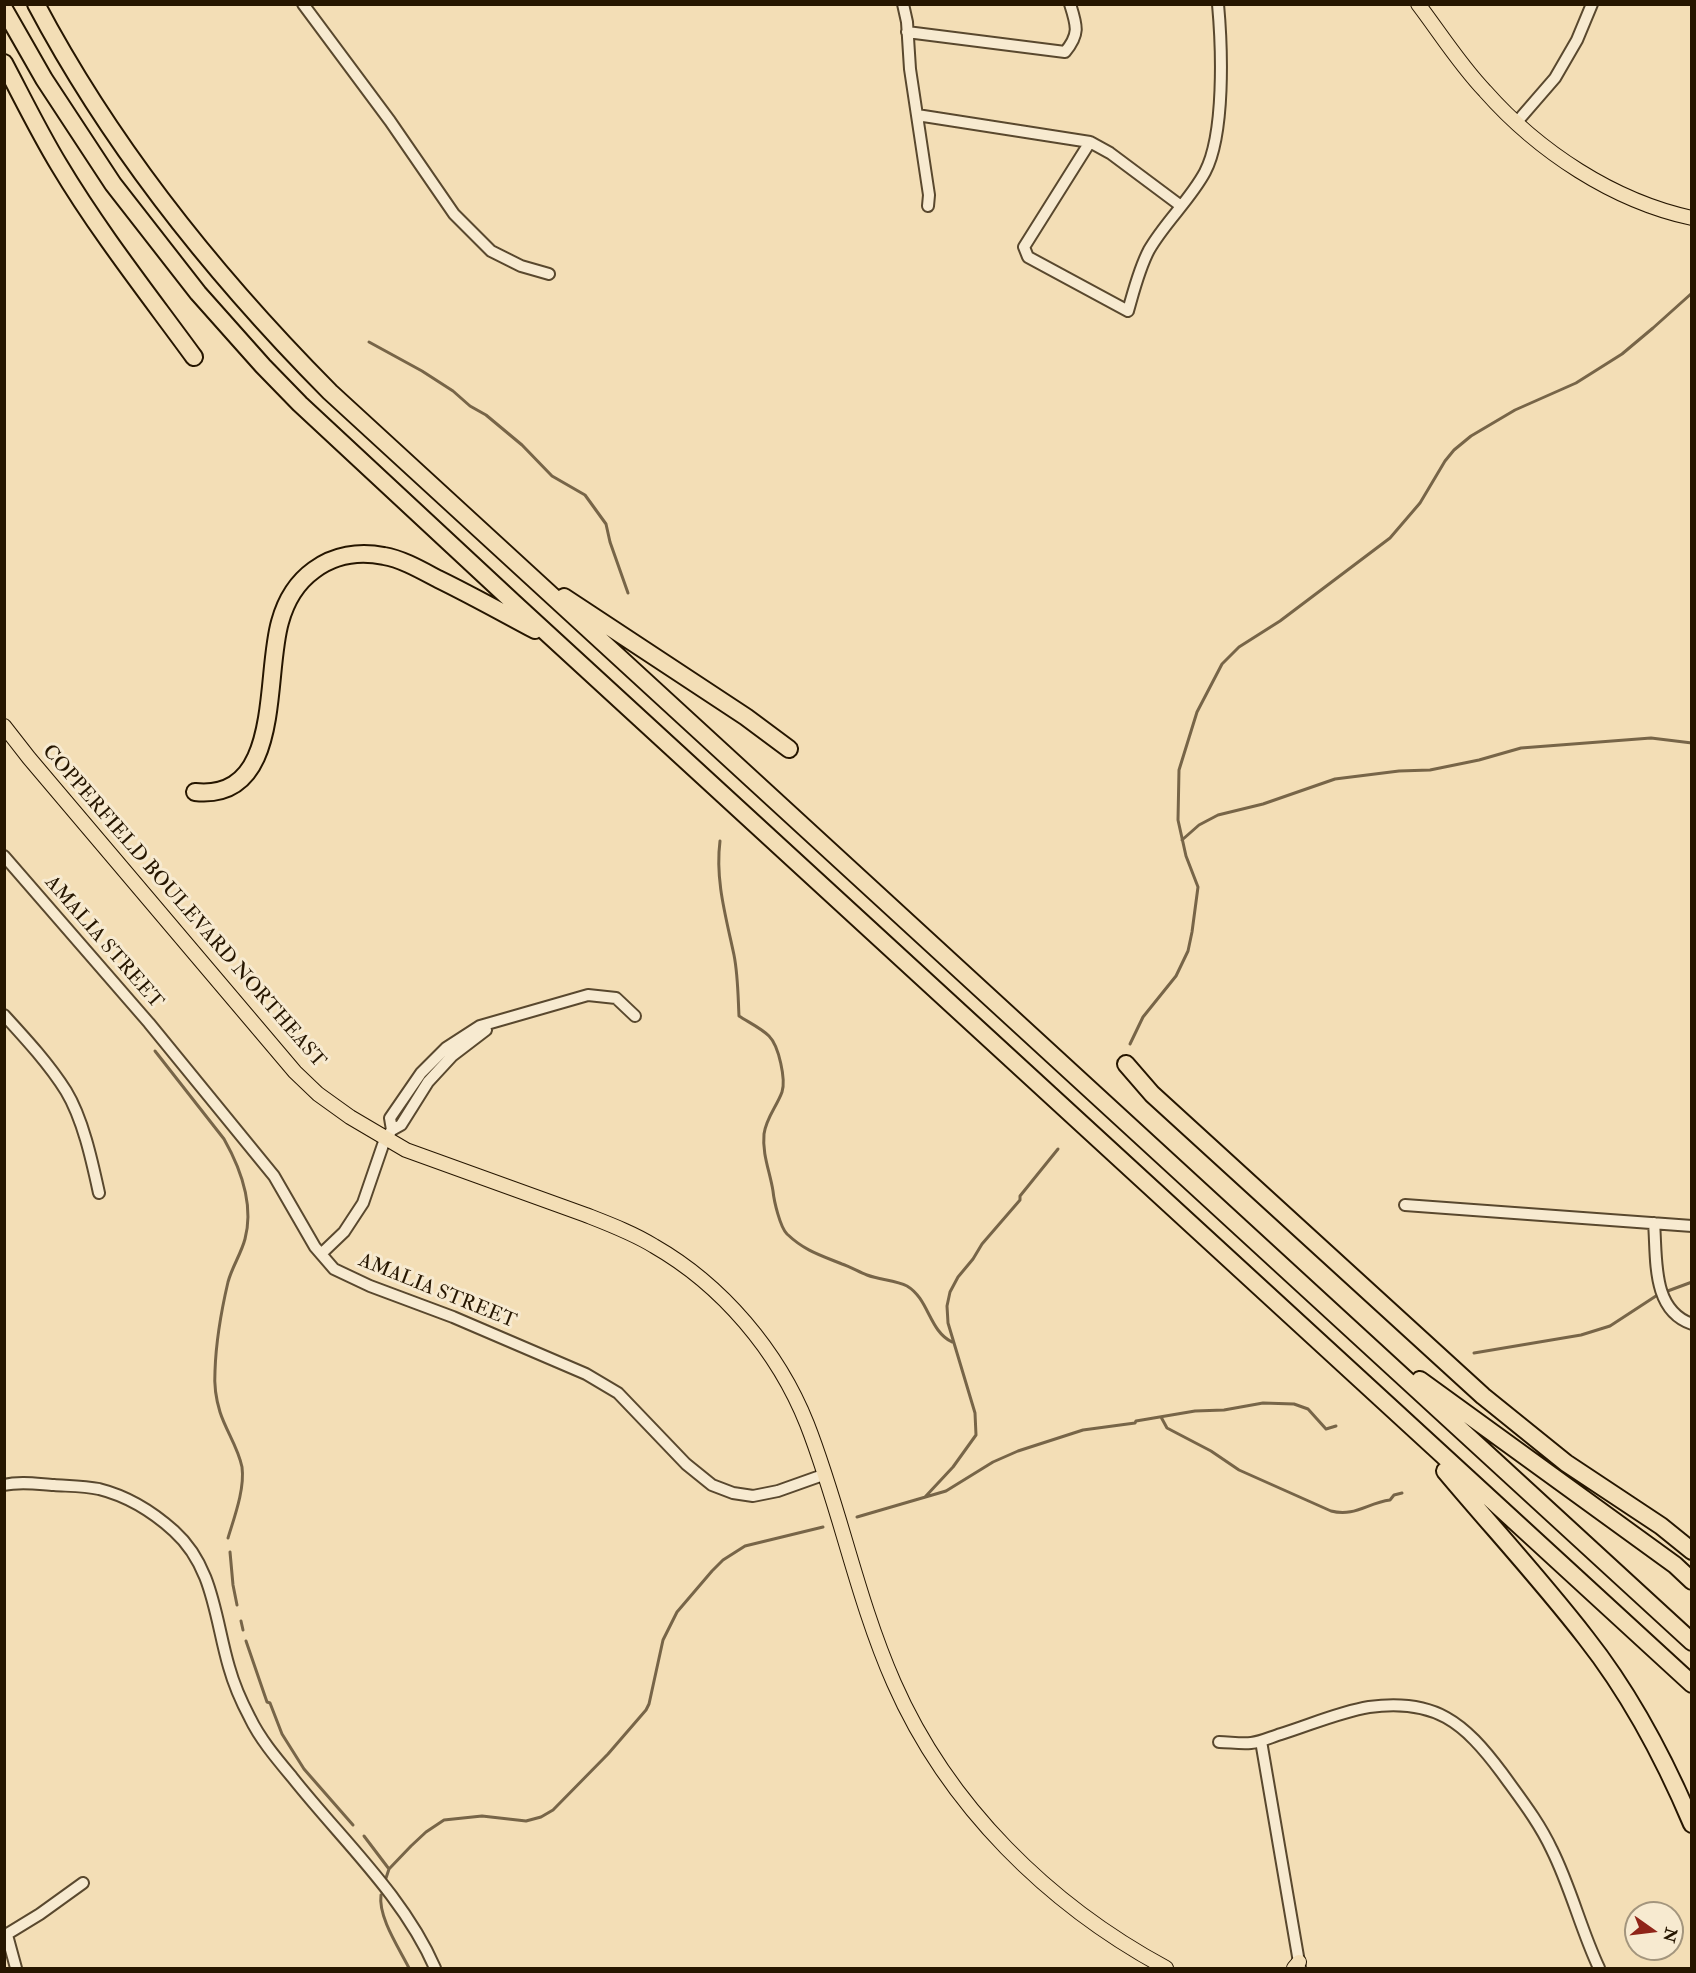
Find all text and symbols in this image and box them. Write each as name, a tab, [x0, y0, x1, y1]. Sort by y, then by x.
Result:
street label: COPPERFIELD BOULEVARD NORTHEAST	[36, 741, 330, 1073]
street label: AMALIA STREET	[39, 872, 167, 1014]
street label: AMALIA STREET	[355, 1249, 519, 1335]
north arrow	[1624, 1901, 1684, 1961]
text: N	[1658, 1925, 1681, 1944]

